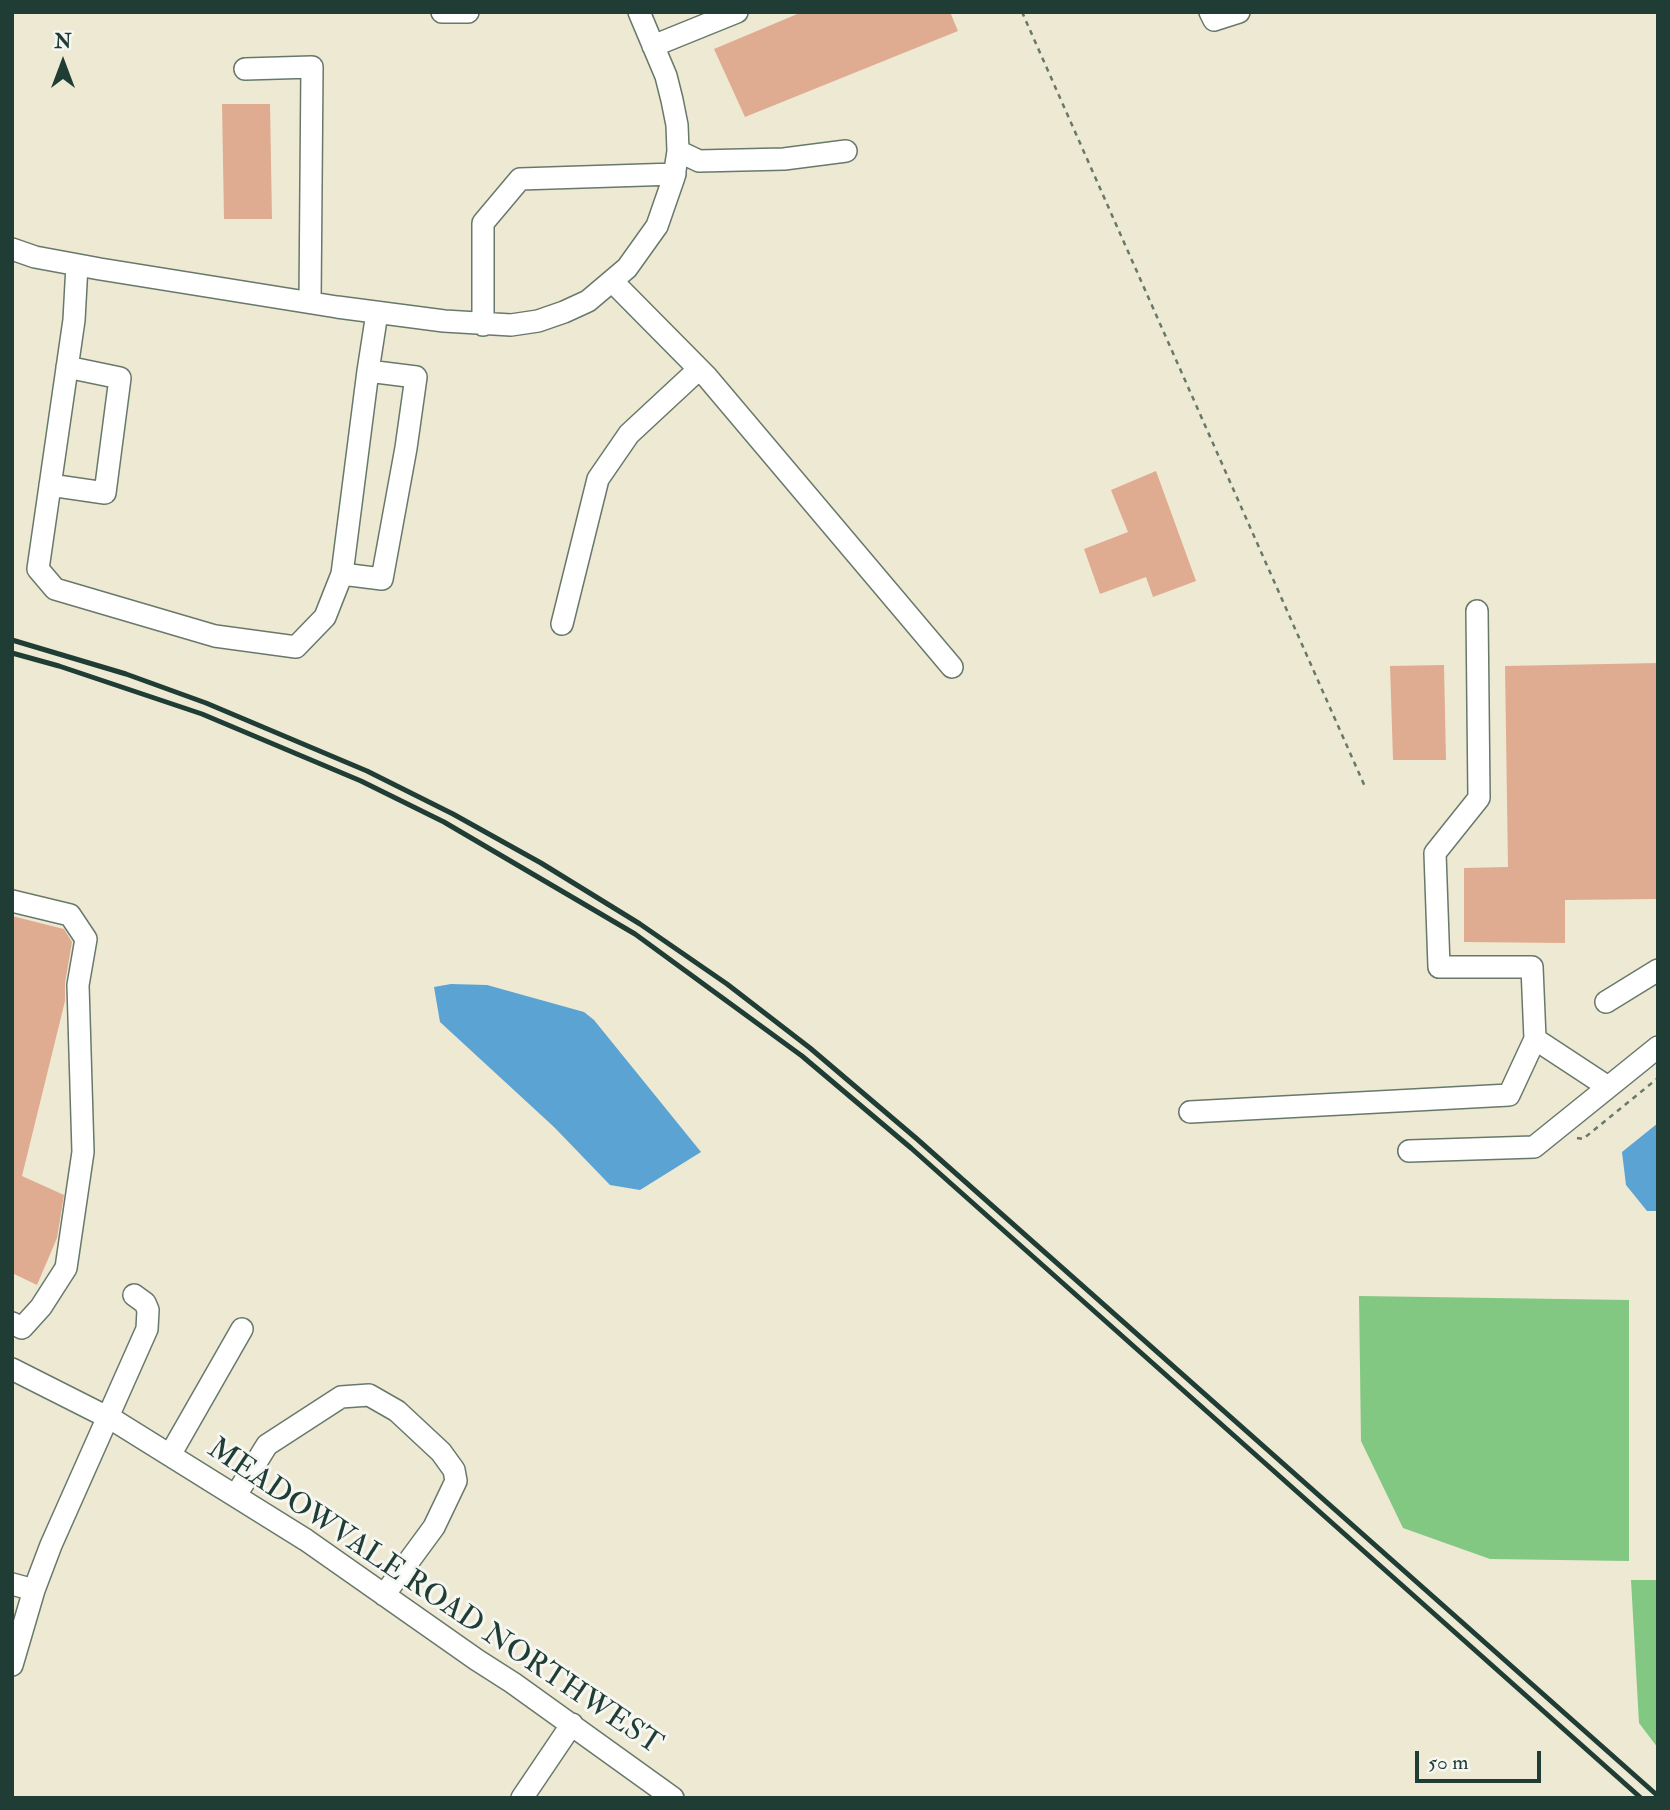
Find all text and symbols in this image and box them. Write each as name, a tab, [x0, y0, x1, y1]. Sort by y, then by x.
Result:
north arrow	[28, 28, 98, 98]
text: N	[54, 30, 72, 54]
street label: MEADOWVALE ROAD NORTHWEST	[200, 1432, 668, 1764]
scale bar	[1418, 1736, 1544, 1780]
text: 50 m	[1428, 1749, 1469, 1776]

